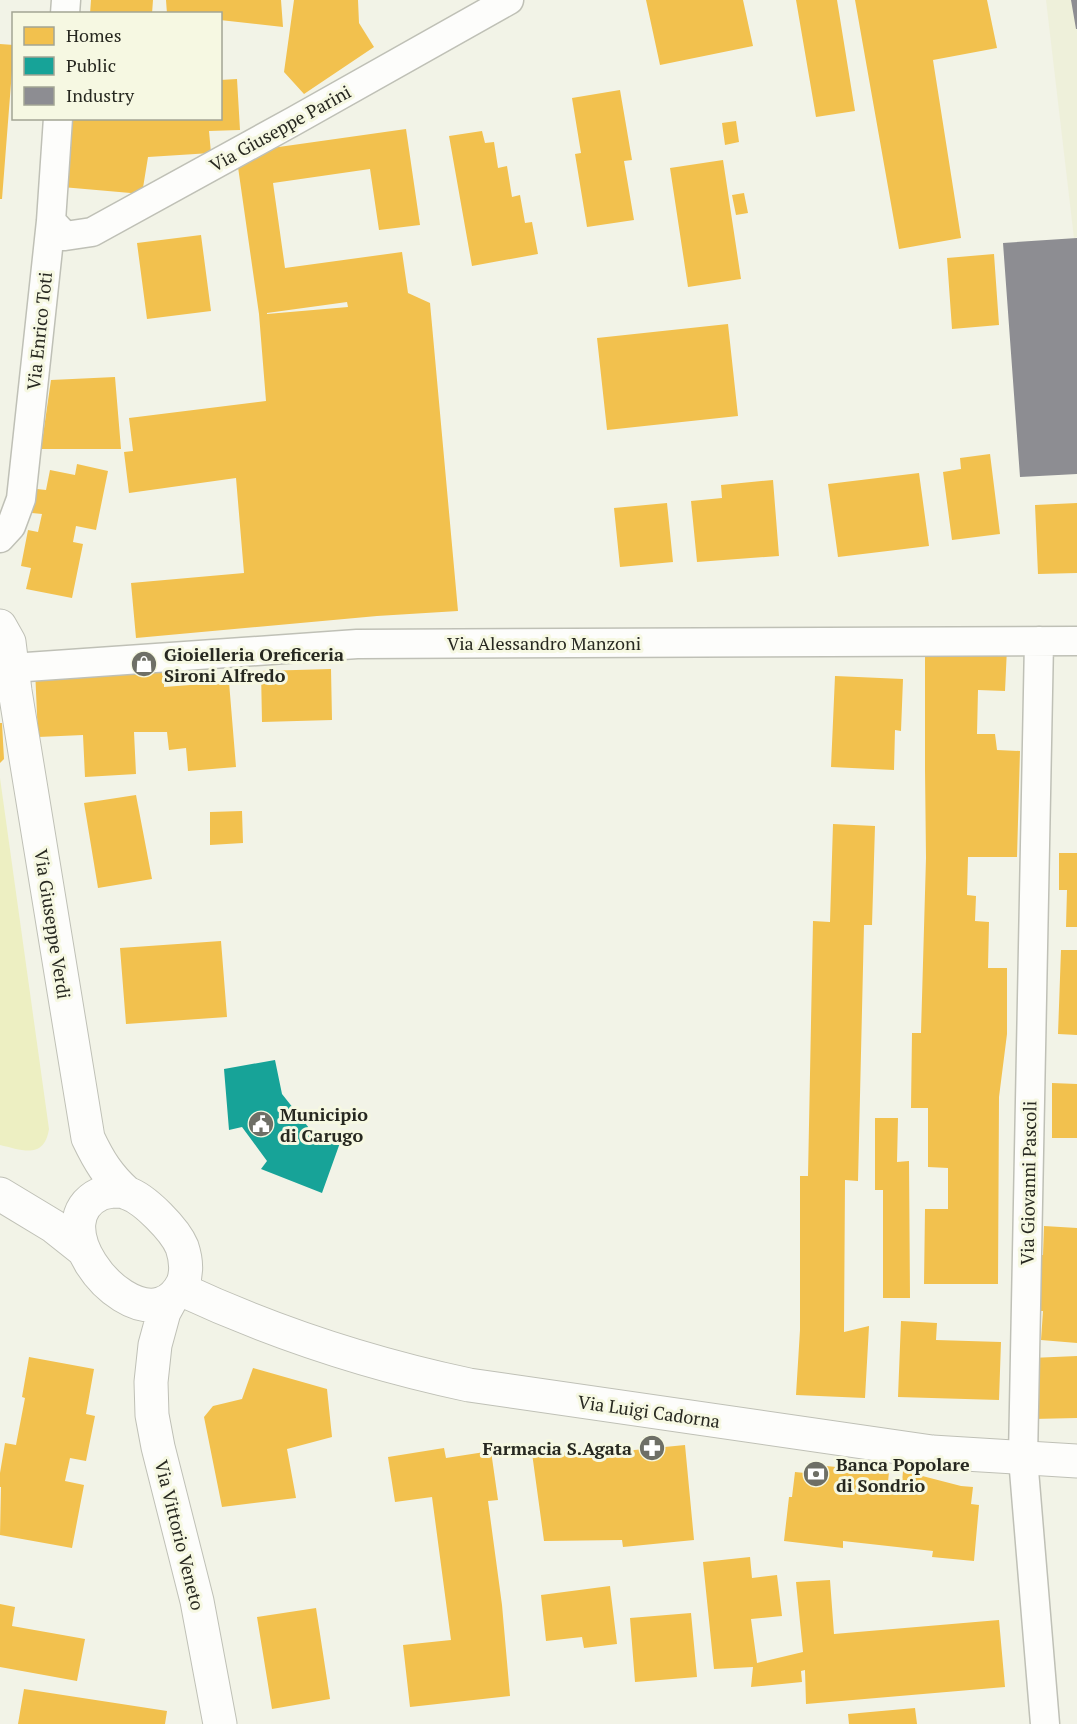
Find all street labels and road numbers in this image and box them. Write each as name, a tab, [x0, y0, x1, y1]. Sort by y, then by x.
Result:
street label: Via Giuseppe Parini	[205, 79, 355, 177]
street label: Via Enrico Toti	[21, 271, 57, 391]
street label: Via Alessandro Manzoni	[447, 631, 641, 655]
street label: Via Giuseppe Verdi	[29, 847, 77, 1001]
street label: Via Giovanni Pascoli	[1015, 1101, 1041, 1265]
street label: Via Luigi Cadorna	[576, 1389, 722, 1433]
street label: Via Vittorio Veneto	[150, 1457, 210, 1613]

